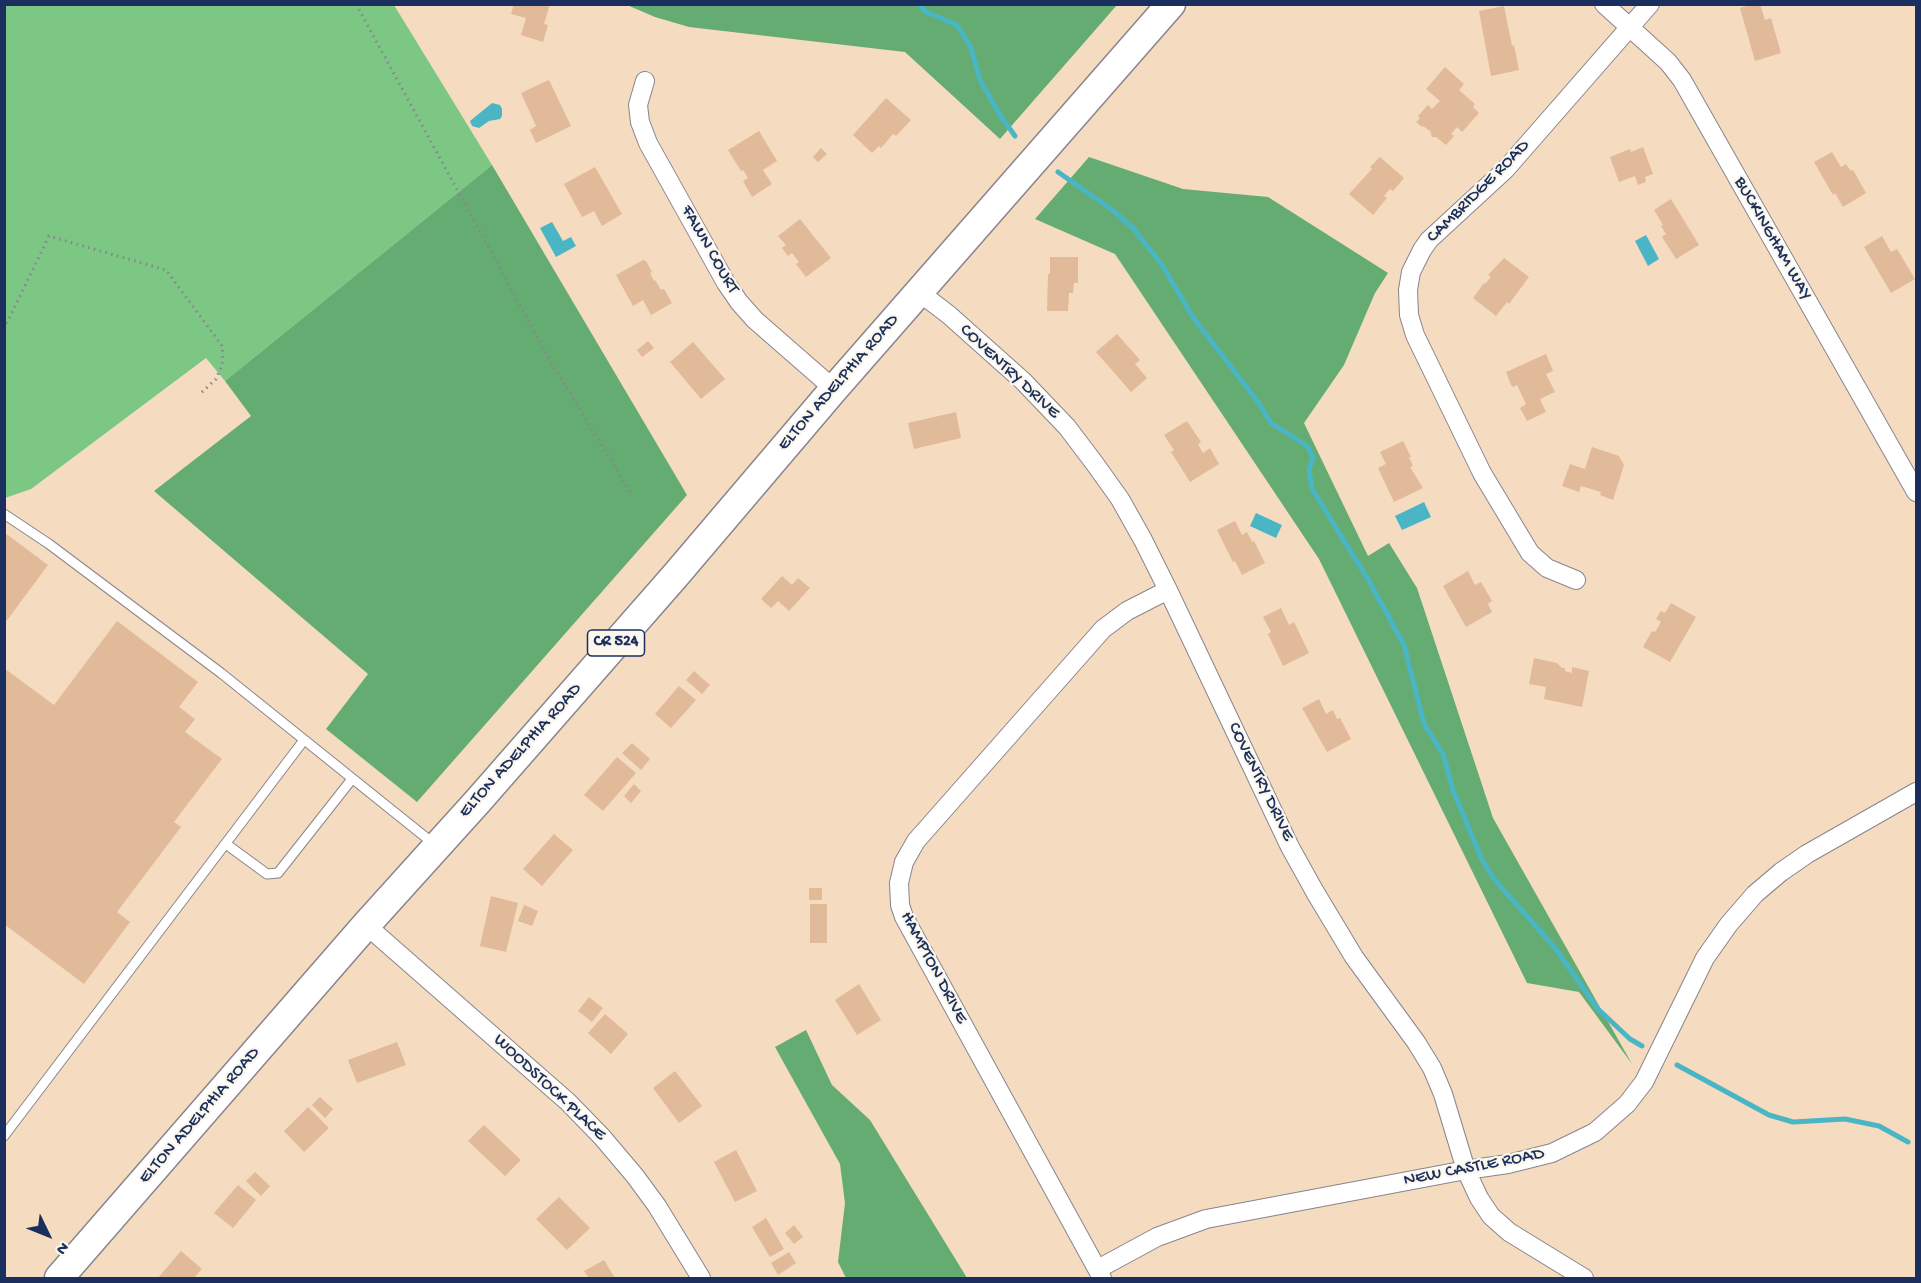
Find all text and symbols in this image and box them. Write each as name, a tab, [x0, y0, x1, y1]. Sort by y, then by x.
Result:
street label: CAMBRIDGE ROAD	[1423, 136, 1535, 248]
street label: BUCKINGHAM WAY	[1728, 174, 1816, 304]
street label: FAWN COURT	[675, 202, 743, 298]
street label: ELTON ADELPHIA ROAD	[774, 310, 904, 456]
street label: COVENTRY DRIVE	[954, 320, 1064, 424]
road number: CR 524	[588, 630, 644, 656]
street label: ELTON ADELPHIA ROAD	[455, 679, 587, 823]
street label: COVENTRY DRIVE	[1222, 719, 1298, 845]
street label: HAMPTON DRIVE	[894, 908, 972, 1028]
street label: WOODSTOCK PLACE	[488, 1030, 610, 1146]
street label: ELTON ADELPHIA ROAD	[135, 1043, 265, 1189]
street label: NEW CASTLE ROAD	[1402, 1144, 1546, 1192]
north arrow	[18, 1205, 78, 1265]
text: N	[51, 1237, 72, 1258]

